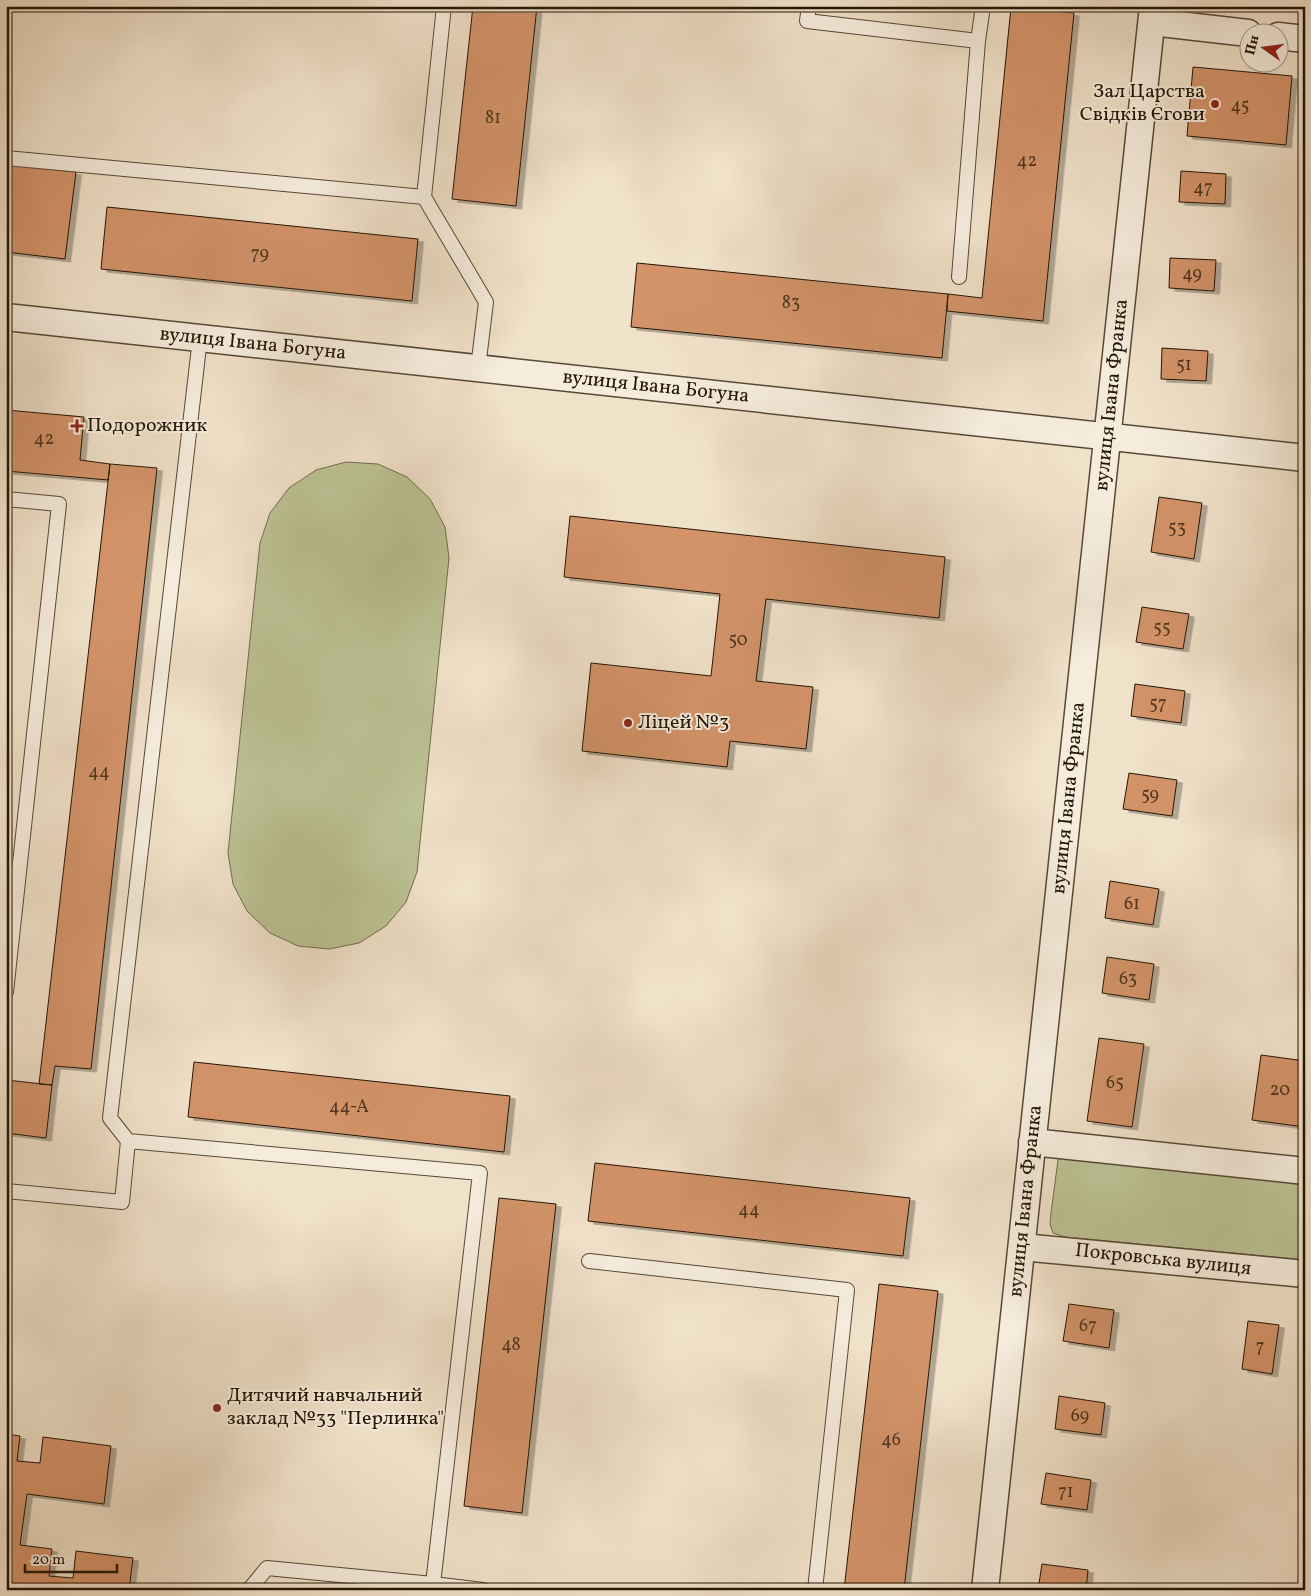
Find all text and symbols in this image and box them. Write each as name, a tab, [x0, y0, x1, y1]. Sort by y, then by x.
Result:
north arrow	[1238, 22, 1288, 72]
text: Пн	[1241, 33, 1264, 57]
place label: Зал Царства Свідків Єгови	[1080, 78, 1205, 129]
house number: 45	[1231, 94, 1249, 119]
marker: Зал Царства Свідків Єгови	[1209, 98, 1221, 110]
house number: 81	[485, 106, 501, 131]
house number: 42	[1017, 149, 1037, 174]
house number: 47	[1193, 176, 1213, 201]
house number: 79	[251, 242, 269, 267]
house number: 49	[1182, 262, 1202, 287]
house number: 83	[782, 291, 800, 316]
street label: вулиця Івана Франка	[1088, 297, 1136, 492]
street label: вулиця Івана Богуна	[158, 320, 348, 368]
house number: 51	[1176, 353, 1192, 378]
street label: вулиця Івана Богуна	[561, 363, 751, 411]
place label: Подорожник	[87, 412, 207, 440]
marker: Подорожник	[71, 420, 83, 432]
house number: 42	[34, 427, 54, 452]
house number: 53	[1168, 516, 1186, 541]
house number: 55	[1153, 616, 1171, 641]
house number: 50	[728, 628, 748, 653]
house number: 57	[1149, 692, 1167, 717]
street label: вулиця Івана Франка	[1045, 700, 1093, 895]
place label: Ліцей №3	[638, 709, 729, 737]
marker: Ліцей №3	[622, 717, 634, 729]
house number: 44	[88, 760, 110, 785]
house number: 59	[1141, 783, 1159, 808]
house number: 61	[1124, 892, 1140, 917]
house number: 63	[1119, 967, 1137, 992]
house number: 65	[1106, 1071, 1124, 1096]
house number: 20	[1270, 1078, 1290, 1103]
house number: 44-А	[329, 1095, 369, 1120]
street label: вулиця Івана Франка	[1002, 1103, 1050, 1298]
house number: 44	[738, 1198, 760, 1223]
street label: Покровська вулиця	[1073, 1237, 1253, 1283]
house number: 67	[1079, 1314, 1097, 1339]
house number: 48	[501, 1333, 521, 1358]
house number: 7	[1256, 1335, 1264, 1360]
place label: Дитячий навчальний заклад №33 "Перлинка"	[227, 1382, 444, 1433]
marker: Дитячий навчальний заклад №33 "Перлинка"	[211, 1402, 223, 1414]
house number: 69	[1071, 1404, 1089, 1429]
house number: 46	[881, 1428, 901, 1453]
house number: 71	[1058, 1480, 1074, 1505]
scale bar	[25, 1541, 118, 1573]
text: 20 m	[32, 1550, 65, 1571]

